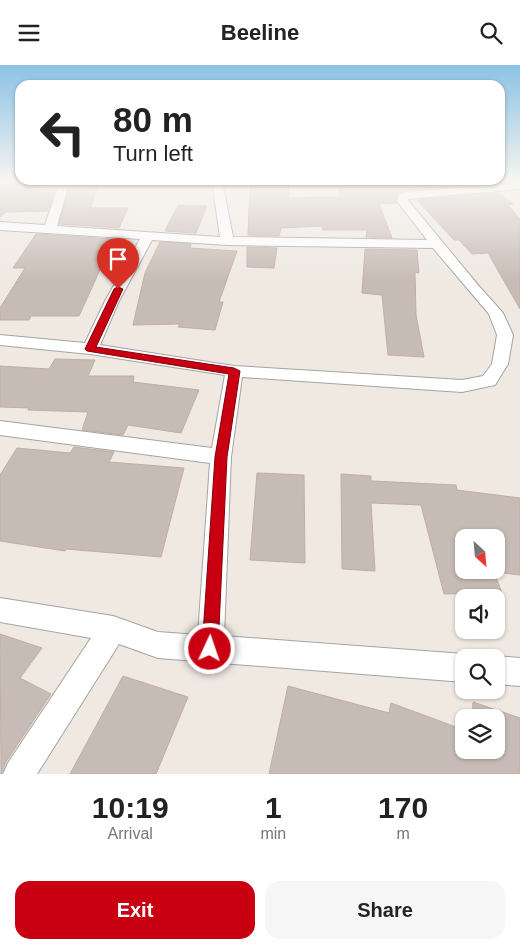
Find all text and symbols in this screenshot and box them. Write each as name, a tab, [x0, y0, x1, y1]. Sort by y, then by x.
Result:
icon: menu	[15, 19, 43, 47]
icon: search	[477, 19, 505, 47]
text: Beeline	[221, 20, 299, 45]
icon: left	[30, 100, 95, 165]
text: 80 m	[113, 100, 193, 139]
text: Turn left	[113, 141, 193, 166]
pin	[97, 238, 139, 289]
icon: arrive	[104, 245, 132, 273]
north arrow	[455, 529, 505, 579]
map controls	[455, 529, 505, 759]
button: sound	[455, 589, 505, 639]
position arrow	[183, 622, 235, 674]
button: search	[455, 649, 505, 699]
button: layers	[455, 709, 505, 759]
text: 10:19	[92, 791, 169, 824]
text: 1	[265, 791, 282, 824]
text: 170	[378, 791, 428, 824]
text: Arrival	[108, 825, 153, 842]
text: min	[260, 825, 286, 842]
text: m	[396, 825, 410, 842]
button: Exit	[15, 881, 255, 939]
button: Share	[265, 881, 505, 939]

